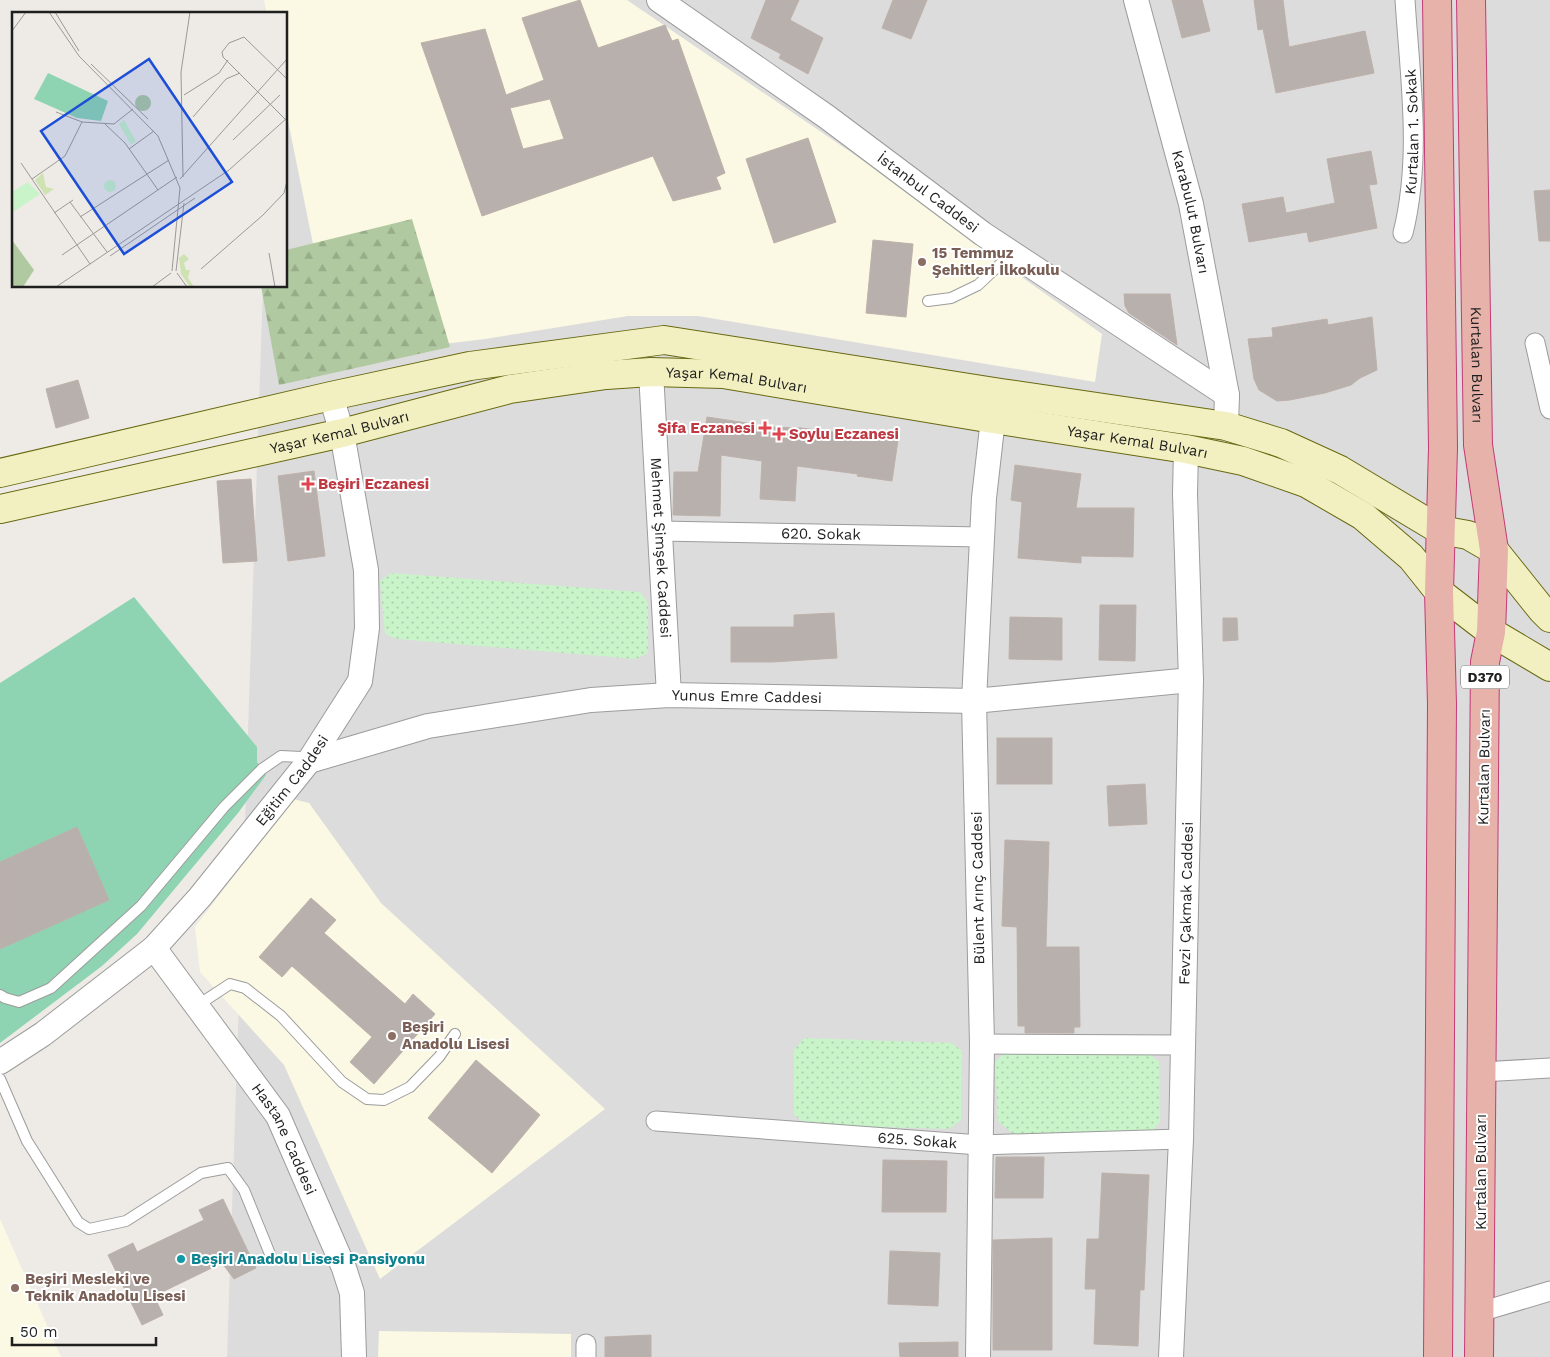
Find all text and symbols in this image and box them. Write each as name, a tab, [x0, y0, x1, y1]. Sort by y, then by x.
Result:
inset map	[12, 12, 288, 288]
street label: Kurtalan 1. Sokak	[1401, 68, 1422, 195]
street label: Karabulut Bulvarı	[1168, 148, 1213, 275]
street label: İstanbul Caddesi	[874, 149, 982, 237]
place label: 15 Temmuz Şehitleri İlkokulu	[932, 244, 1060, 279]
marker: 15 Temmuz Şehitleri İlkokulu	[916, 256, 928, 268]
street label: Kurtalan Bulvarı	[1467, 307, 1487, 423]
street label: Yaşar Kemal Bulvarı	[665, 363, 808, 397]
street label: Yaşar Kemal Bulvarı	[268, 407, 411, 458]
place label: Şifa Eczanesi	[657, 419, 755, 437]
marker: Şifa Eczanesi	[759, 422, 771, 434]
street label: Yaşar Kemal Bulvarı	[1066, 422, 1209, 462]
place label: Soylu Eczanesi	[789, 425, 899, 443]
marker: Soylu Eczanesi	[773, 428, 785, 440]
street label: Mehmet Şimşek Caddesi	[647, 457, 675, 638]
place label: Beşiri Eczanesi	[318, 475, 429, 493]
marker: Beşiri Eczanesi	[302, 478, 314, 490]
street label: 620. Sokak	[781, 524, 862, 544]
road number: D370	[1461, 666, 1509, 689]
street label: Yunus Emre Caddesi	[671, 686, 822, 707]
street label: Kurtalan Bulvarı	[1474, 709, 1494, 825]
street label: Eğitim Caddesi	[252, 732, 332, 829]
street label: Bülent Arınç Caddesi	[968, 811, 988, 965]
street label: Fevzi Çakmak Caddesi	[1175, 821, 1197, 985]
place label: Beşiri Anadolu Lisesi	[402, 1018, 509, 1053]
marker: Beşiri Anadolu Lisesi	[386, 1030, 398, 1042]
street label: Hastane Caddesi	[248, 1080, 320, 1197]
street label: Kurtalan Bulvarı	[1472, 1114, 1490, 1230]
street label: 625. Sokak	[877, 1128, 958, 1152]
place label: Beşiri Anadolu Lisesi Pansiyonu	[191, 1250, 425, 1268]
marker: Beşiri Anadolu Lisesi Pansiyonu	[175, 1253, 187, 1265]
place label: Beşiri Mesleki ve Teknik Anadolu Lisesi	[25, 1270, 186, 1305]
marker: Beşiri Mesleki ve Teknik Anadolu Lisesi	[9, 1282, 21, 1294]
scale bar	[12, 1314, 156, 1346]
text: 50 m	[20, 1323, 57, 1341]

